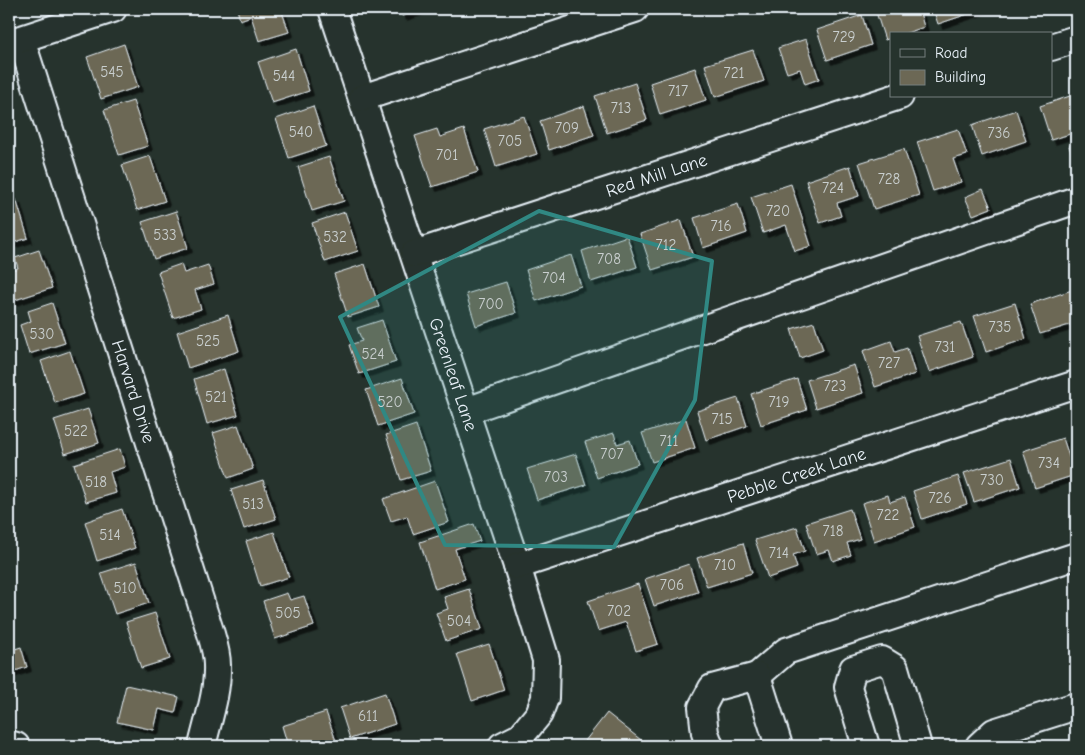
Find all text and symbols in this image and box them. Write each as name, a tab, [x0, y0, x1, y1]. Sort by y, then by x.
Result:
house number: 729	[833, 28, 855, 46]
legend	[890, 32, 1052, 98]
text: Road	[935, 44, 967, 62]
house number: 545	[100, 63, 124, 81]
house number: 721	[724, 64, 744, 82]
house number: 544	[273, 67, 295, 85]
text: Building	[935, 68, 986, 86]
house number: 717	[668, 82, 688, 100]
house number: 713	[611, 99, 631, 117]
house number: 709	[555, 119, 579, 137]
house number: 540	[289, 123, 313, 141]
house number: 736	[988, 124, 1010, 142]
house number: 705	[498, 132, 522, 150]
house number: 701	[436, 146, 458, 164]
street label: Red Mill Lane	[603, 149, 710, 202]
house number: 728	[878, 170, 900, 188]
house number: 724	[822, 179, 844, 197]
house number: 720	[766, 202, 790, 220]
house number: 716	[710, 217, 732, 235]
house number: 533	[153, 226, 177, 244]
house number: 532	[323, 228, 347, 246]
house number: 712	[656, 236, 676, 254]
house number: 708	[597, 250, 621, 268]
house number: 704	[542, 269, 566, 287]
house number: 700	[478, 295, 504, 313]
street label: Greenleaf Lane	[424, 315, 481, 434]
house number: 735	[989, 318, 1011, 336]
house number: 530	[30, 325, 54, 343]
house number: 525	[196, 332, 220, 350]
street label: Harvard Drive	[107, 338, 159, 446]
house number: 731	[935, 338, 955, 356]
house number: 524	[361, 345, 385, 363]
house number: 727	[878, 354, 900, 372]
house number: 723	[824, 377, 846, 395]
house number: 521	[205, 388, 227, 406]
house number: 520	[377, 393, 403, 411]
house number: 719	[768, 393, 790, 411]
house number: 715	[711, 410, 733, 428]
house number: 522	[64, 422, 88, 440]
house number: 711	[660, 432, 679, 450]
street label: Pebble Creek Lane	[725, 443, 869, 508]
house number: 707	[600, 445, 624, 463]
house number: 734	[1038, 454, 1060, 472]
house number: 703	[544, 468, 568, 486]
house number: 730	[980, 471, 1004, 489]
house number: 518	[85, 473, 107, 491]
house number: 726	[928, 489, 952, 507]
house number: 513	[242, 495, 264, 513]
house number: 722	[877, 506, 899, 524]
house number: 718	[823, 522, 843, 540]
house number: 514	[99, 526, 121, 544]
house number: 714	[769, 544, 789, 562]
house number: 710	[714, 556, 736, 574]
house number: 706	[660, 576, 684, 594]
house number: 510	[113, 579, 137, 597]
house number: 702	[607, 602, 631, 620]
house number: 505	[275, 604, 301, 622]
house number: 504	[447, 612, 471, 630]
house number: 611	[358, 707, 378, 725]

